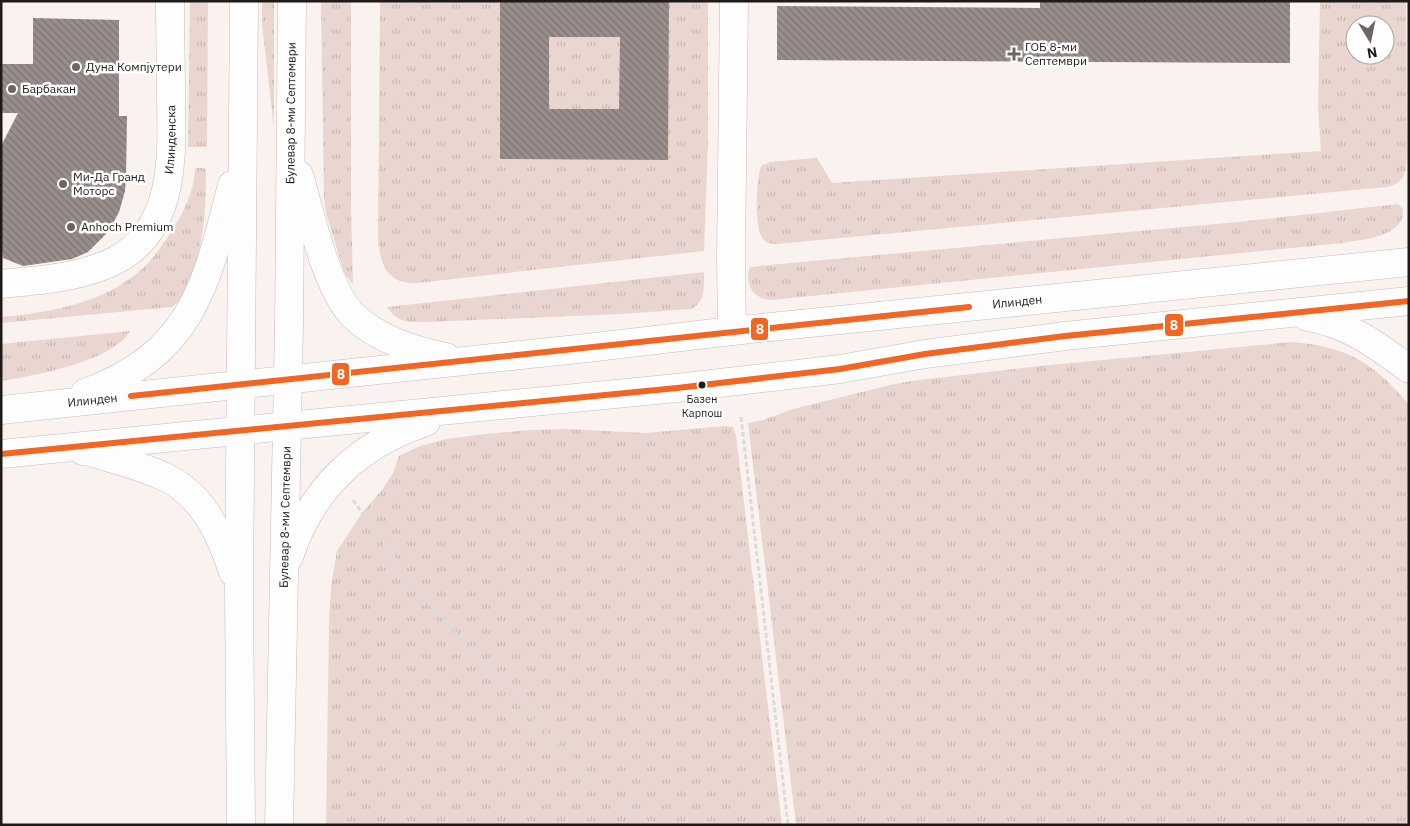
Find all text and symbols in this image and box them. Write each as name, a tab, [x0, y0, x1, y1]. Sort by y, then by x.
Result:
north arrow	[1345, 15, 1395, 65]
place label: ГОБ 8-ми Септември	[1025, 39, 1087, 68]
street label: Булевар 8-ми Септември	[282, 42, 299, 184]
text: N	[1366, 43, 1379, 63]
marker: ГОБ 8-ми Септември	[1007, 47, 1021, 61]
place label: Дуна Компјутери	[86, 59, 182, 74]
marker: Дуна Компјутери	[70, 61, 82, 73]
place label: Барбакан	[22, 81, 76, 96]
marker: Барбакан	[6, 83, 18, 95]
street label: Илинденска	[161, 104, 178, 175]
place label: Ми-Да Гранд Моторс	[73, 169, 145, 198]
marker: Ми-Да Гранд Моторс	[57, 178, 69, 190]
place label: Anhoch Premium	[81, 219, 174, 234]
marker: Anhoch Premium	[65, 221, 77, 233]
street label: Илинден	[991, 291, 1043, 311]
line badge: 8	[1164, 313, 1184, 337]
text: 8	[1170, 316, 1178, 334]
line badge: 8	[750, 317, 769, 341]
text: 8	[756, 320, 764, 338]
line badge: 8	[331, 362, 350, 386]
text: 8	[337, 365, 345, 383]
marker: Базен Карпош	[697, 380, 707, 390]
street label: Илинден	[67, 390, 118, 410]
place label: Базен Карпош	[682, 392, 722, 420]
street label: Булевар 8-ми Септември	[276, 446, 294, 588]

